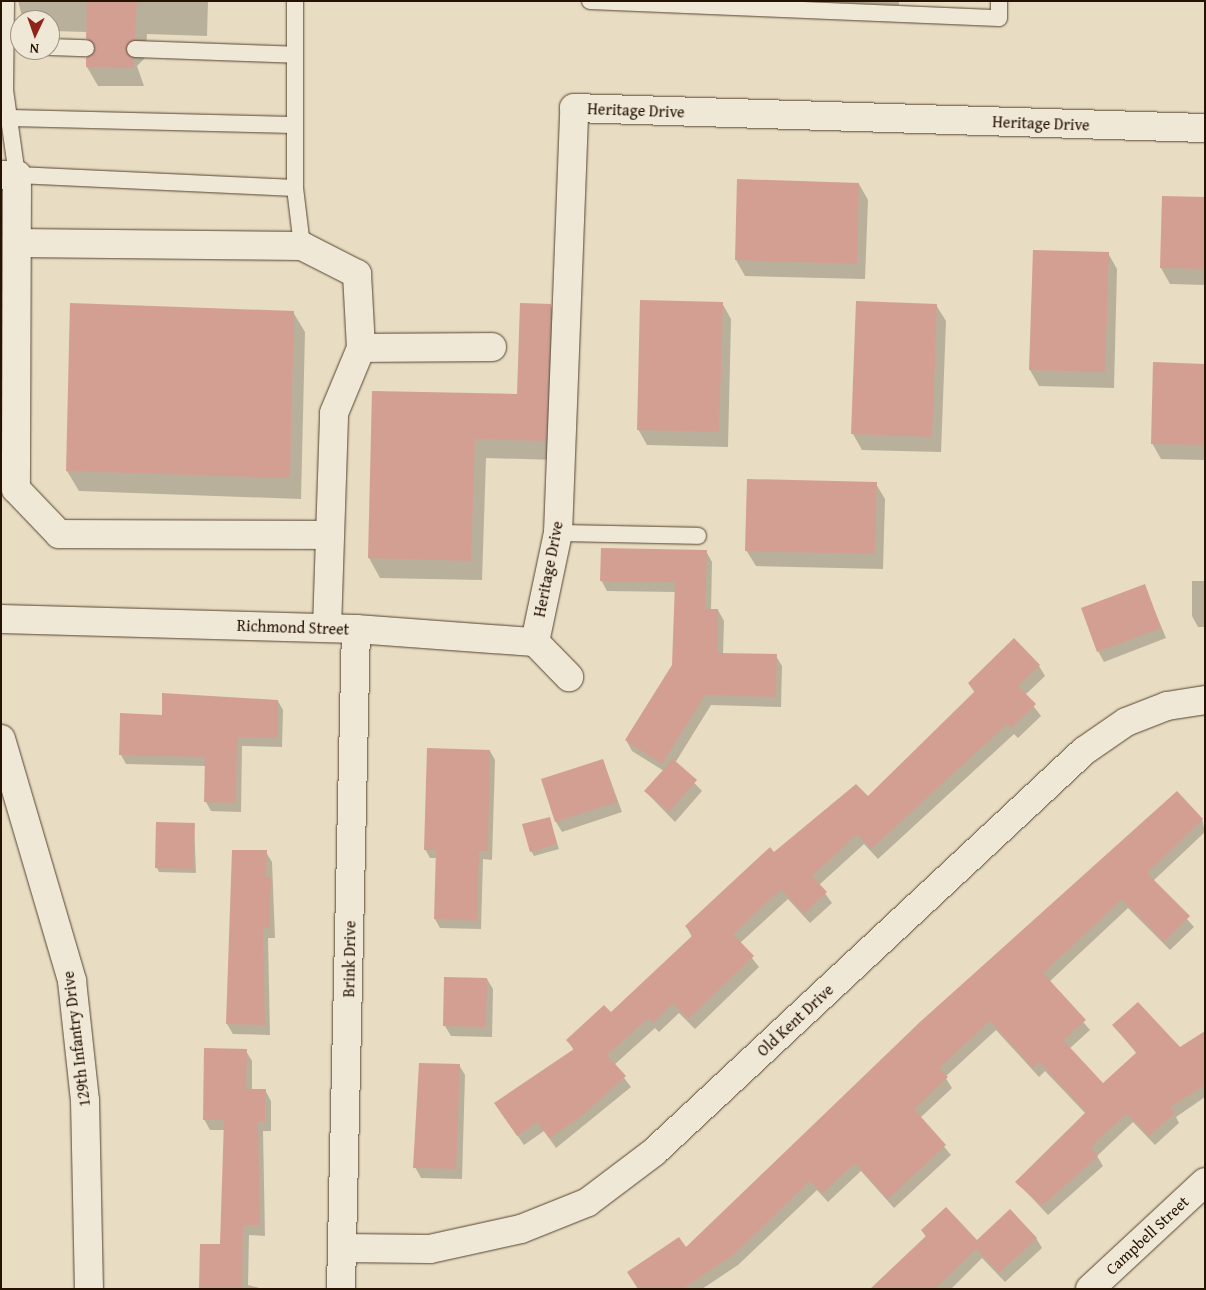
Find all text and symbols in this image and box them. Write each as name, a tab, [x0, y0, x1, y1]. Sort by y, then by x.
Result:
north arrow	[10, 10, 60, 60]
text: N	[29, 39, 39, 59]
street label: Heritage Drive	[587, 99, 685, 121]
street label: Heritage Drive	[992, 112, 1090, 134]
street label: Heritage Drive	[529, 519, 567, 619]
street label: Richmond Street	[237, 615, 349, 639]
street label: Brink Drive	[339, 920, 359, 998]
street label: 129th Infantry Drive	[58, 970, 94, 1108]
street label: Old Kent Drive	[753, 980, 837, 1060]
street label: Campbell Street	[1101, 1192, 1193, 1278]

